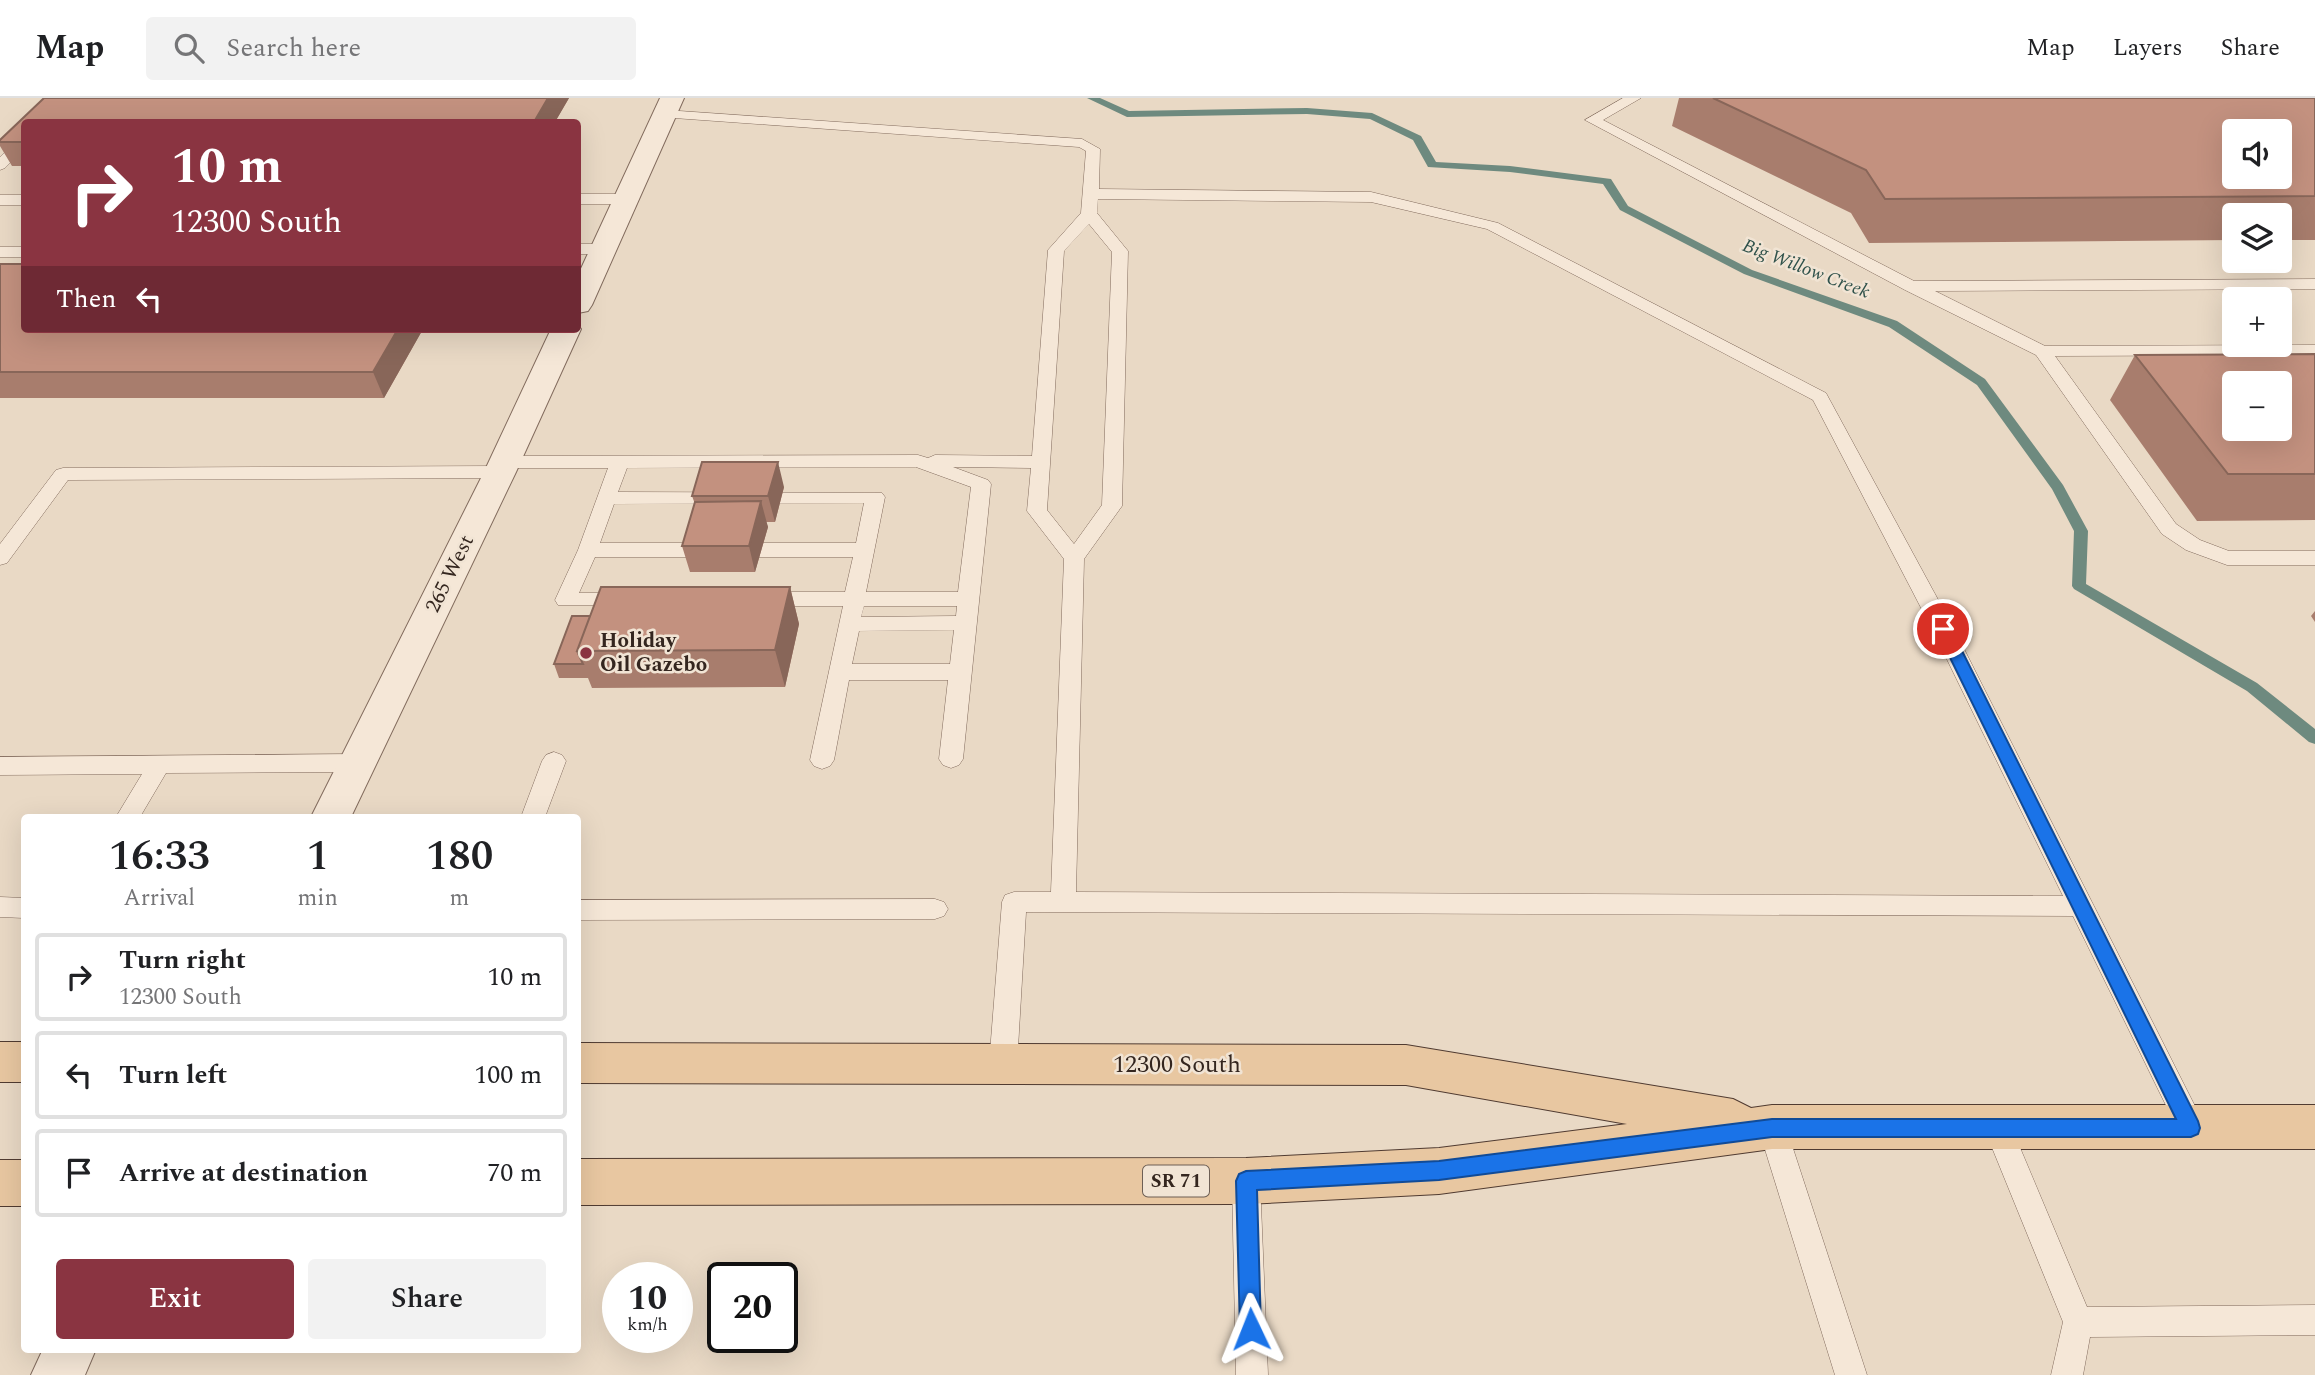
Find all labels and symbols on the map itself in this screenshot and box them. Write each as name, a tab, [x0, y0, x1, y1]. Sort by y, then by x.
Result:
water label: Big Willow Creek	[1738, 231, 1874, 307]
street label: 265 West	[417, 530, 483, 618]
pin	[1913, 599, 1973, 659]
place label: Holiday Oil Gazebo	[600, 625, 707, 681]
marker: Holiday Oil Gazebo	[578, 645, 594, 661]
street label: 12300 South	[1113, 1047, 1241, 1083]
road number: SR 71	[1143, 1166, 1209, 1196]
speed limit sign: 20	[707, 1262, 798, 1353]
position arrow	[1214, 1292, 1288, 1366]

